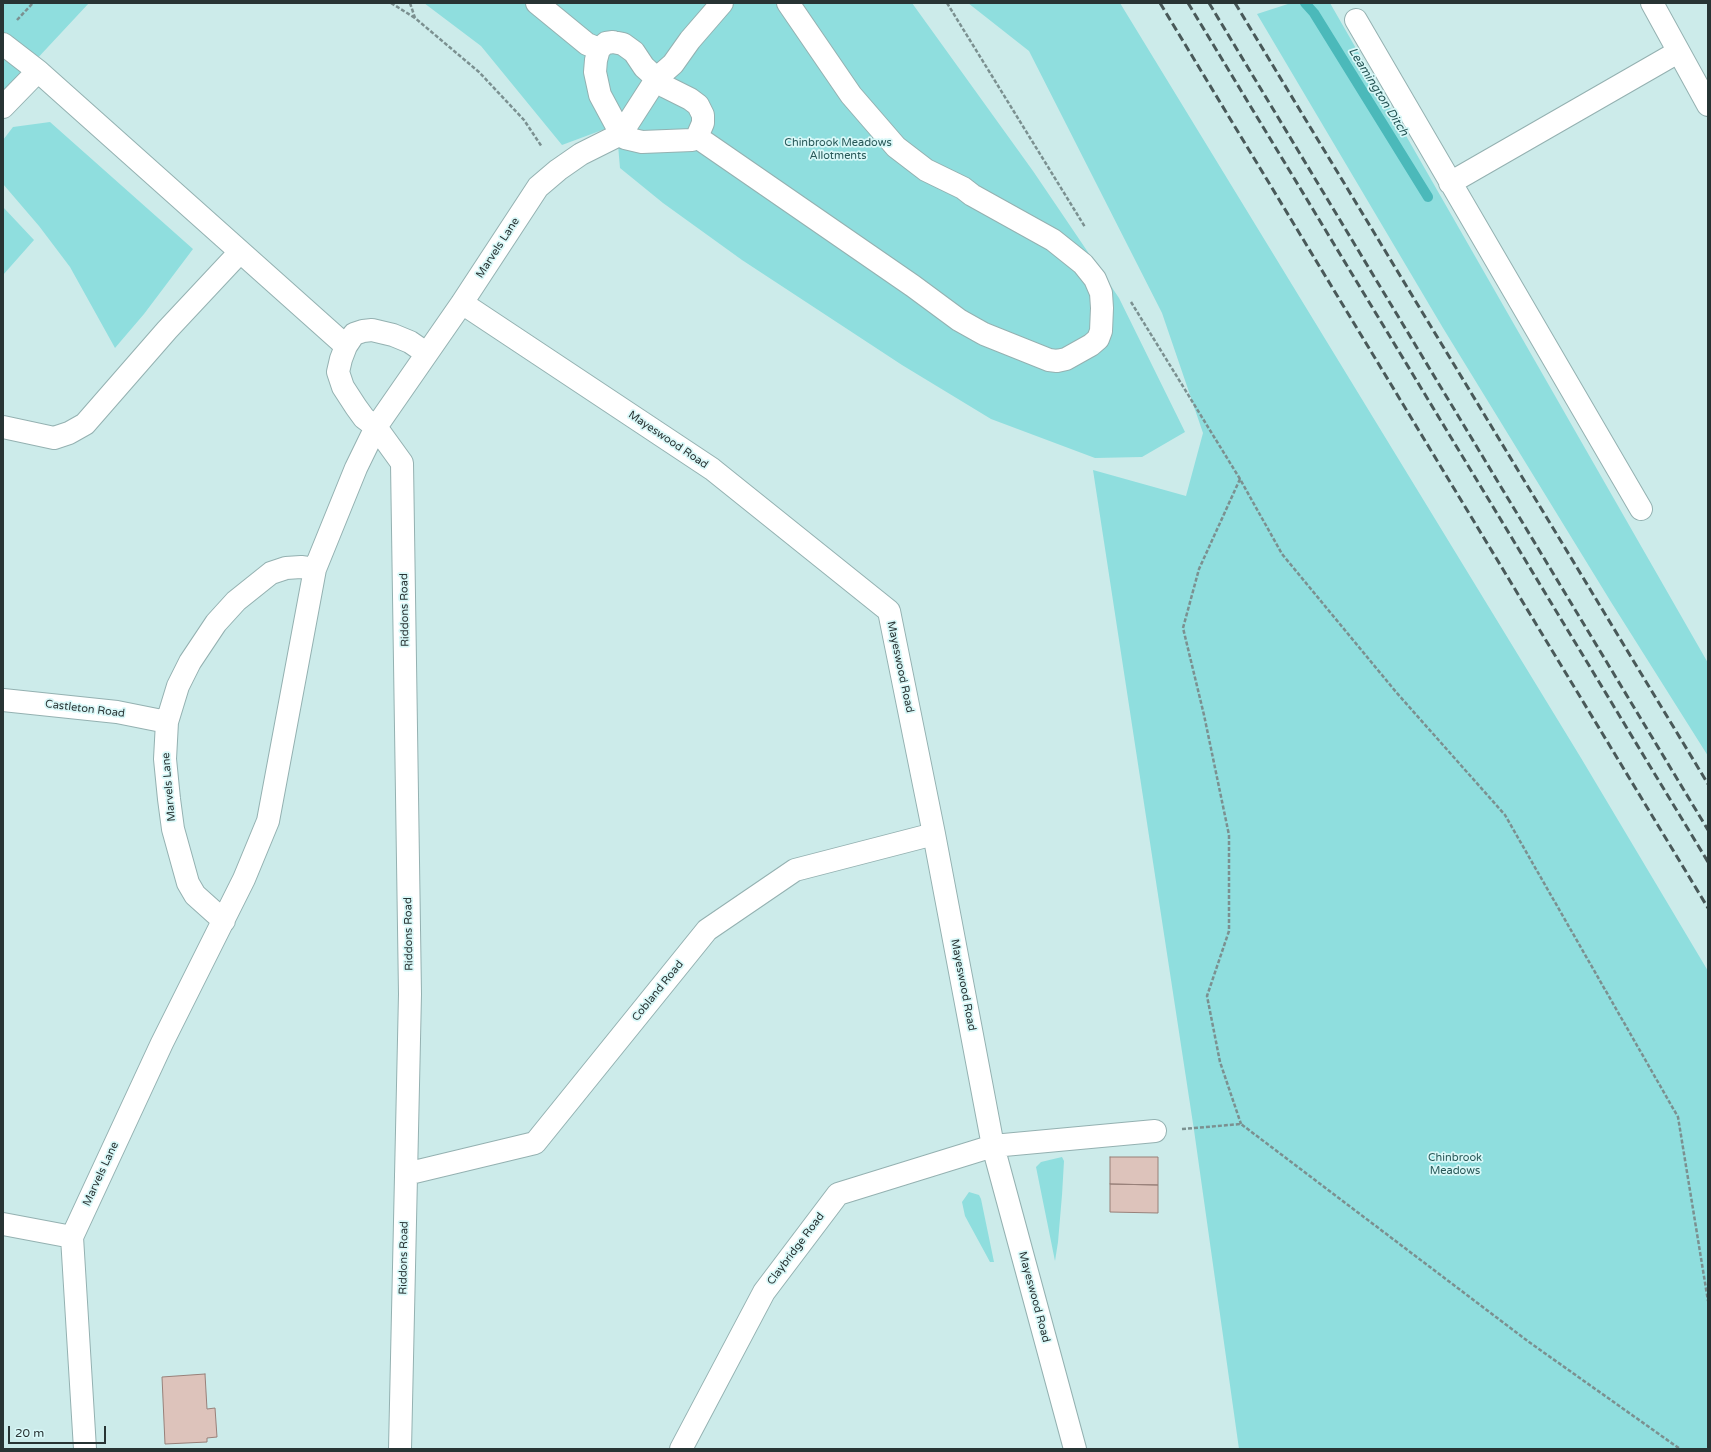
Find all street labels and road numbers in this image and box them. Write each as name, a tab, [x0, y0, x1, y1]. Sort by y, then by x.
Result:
street label: Marvels Lane	[474, 215, 522, 281]
street label: Mayeswood Road	[626, 408, 710, 472]
street label: Riddons Road	[398, 573, 412, 647]
street label: Mayeswood Road	[884, 620, 916, 714]
street label: Castleton Road	[44, 698, 126, 720]
street label: Marvels Lane	[159, 752, 179, 822]
street label: Riddons Road	[402, 897, 416, 971]
street label: Mayeswood Road	[948, 938, 978, 1032]
street label: Cobland Road	[630, 958, 686, 1024]
street label: Marvels Lane	[80, 1140, 122, 1208]
street label: Claybridge Road	[765, 1210, 827, 1288]
street label: Riddons Road	[397, 1221, 411, 1295]
street label: Mayeswood Road	[1016, 1250, 1052, 1344]

